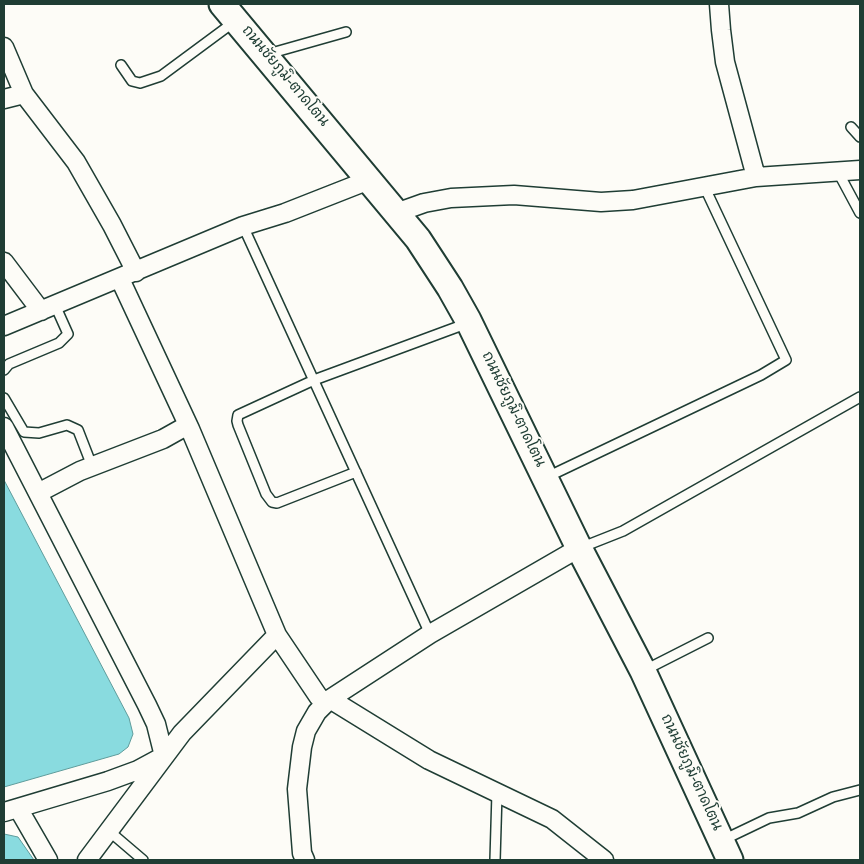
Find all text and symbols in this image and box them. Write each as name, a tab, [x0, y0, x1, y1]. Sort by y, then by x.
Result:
street label: ถนนชัยภูมิ-ตาดโตน	[237, 23, 331, 131]
street label: ถนนชัยภูมิ-ตาดโตน	[476, 349, 548, 471]
street label: ถนนชัยภูมิ-ตาดโตน	[655, 712, 725, 834]

